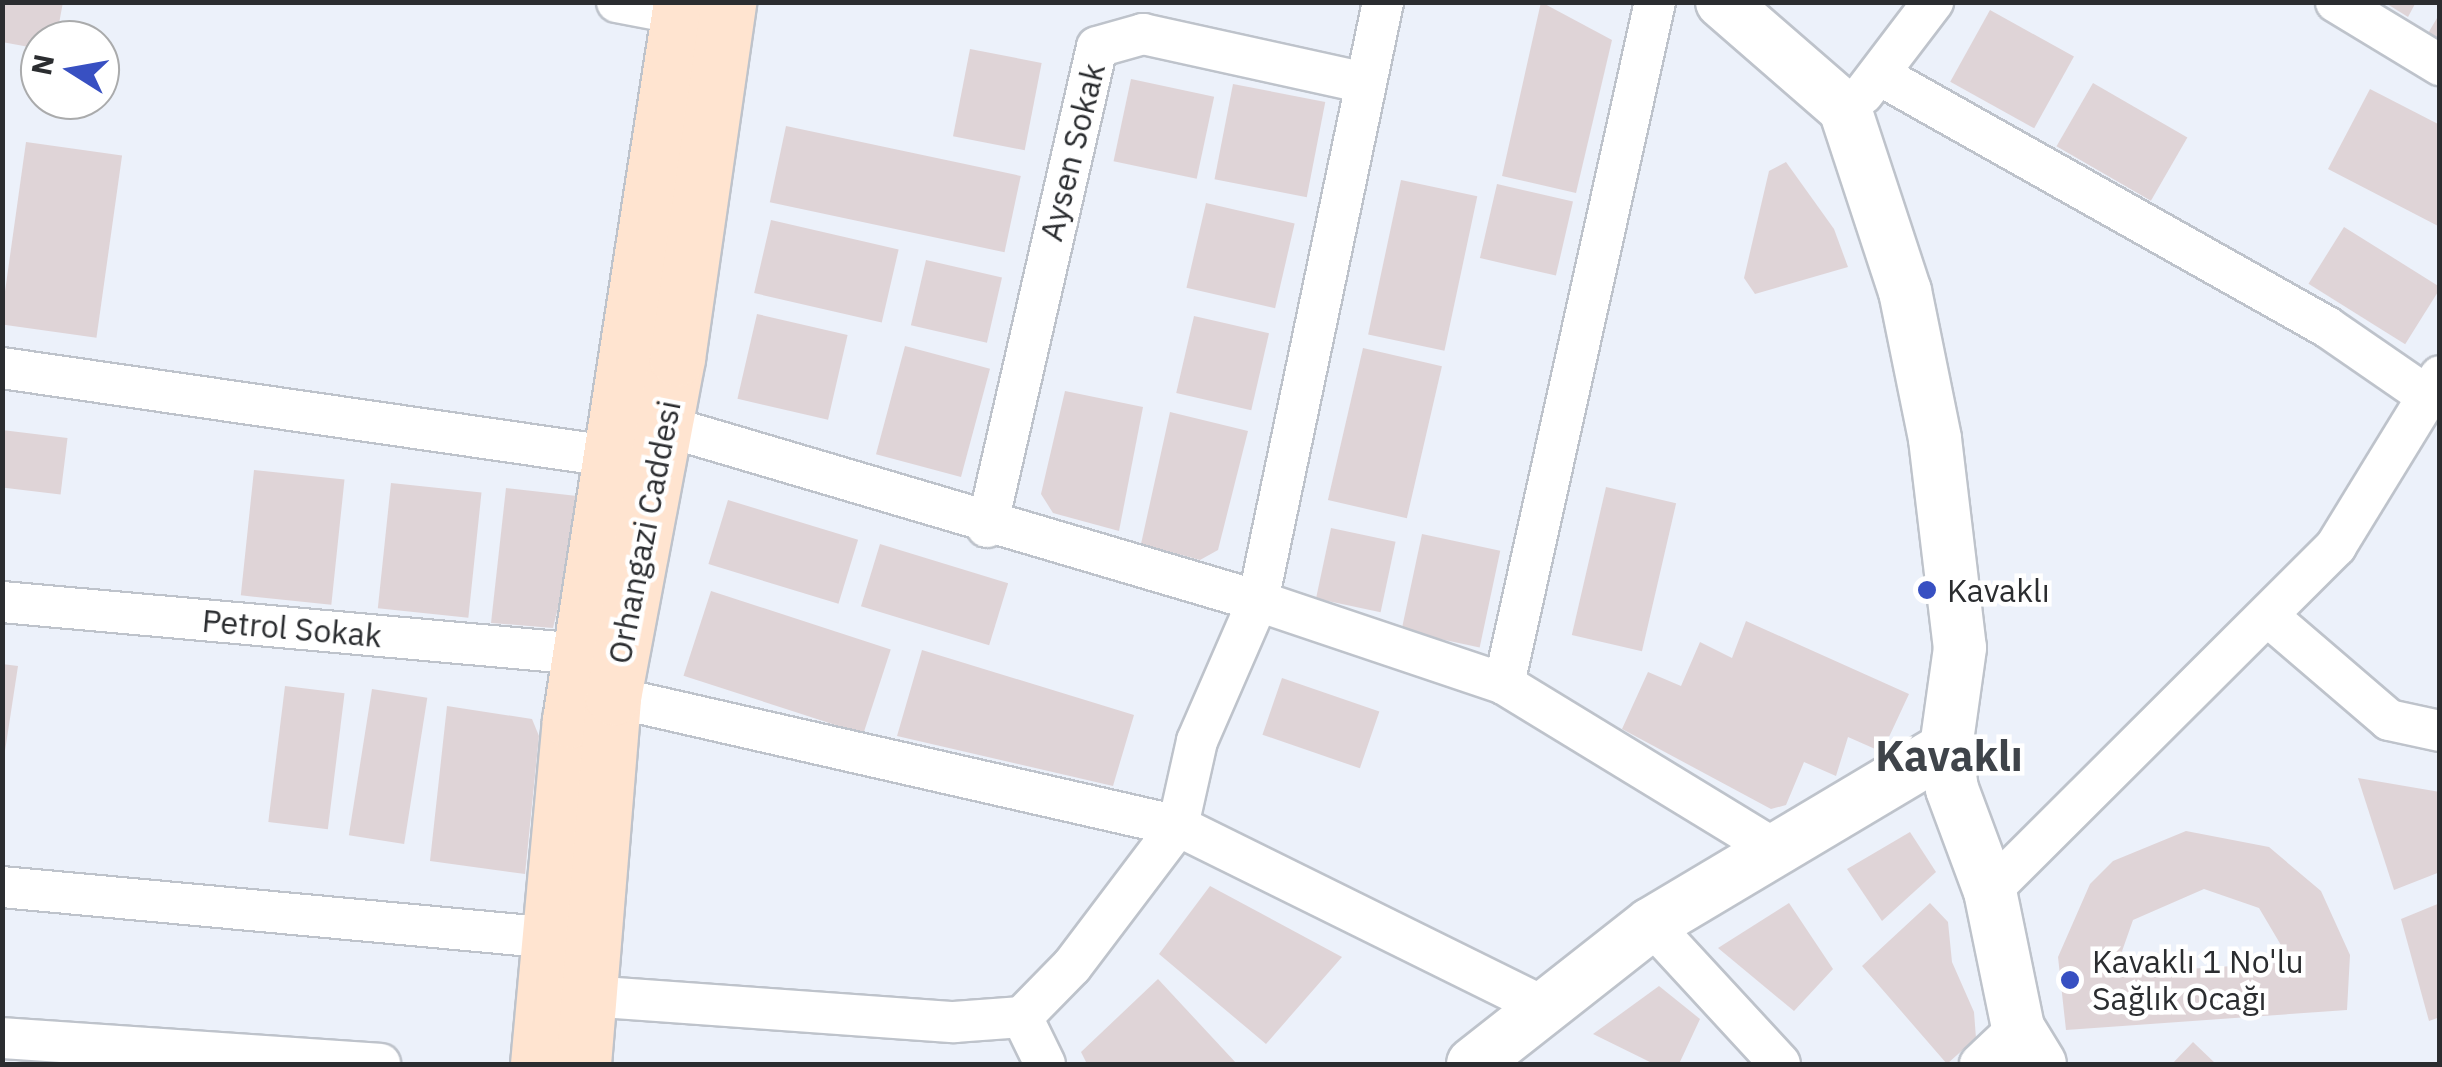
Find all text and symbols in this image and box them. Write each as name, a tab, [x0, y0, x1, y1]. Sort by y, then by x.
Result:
north arrow	[20, 20, 120, 120]
text: N	[22, 51, 62, 78]
street label: Aysen Sokak	[1031, 59, 1113, 245]
street label: Orhangazi Caddesi	[600, 397, 688, 667]
place label: Kavaklı	[1947, 571, 2050, 609]
marker: Kavaklı	[1916, 579, 1938, 601]
street label: Petrol Sokak	[200, 601, 384, 655]
district label: Kavaklı	[1875, 731, 2023, 781]
place label: Kavaklı 1 No'lu Sağlık Ocağı	[2092, 943, 2304, 1018]
marker: Kavaklı 1 No'lu Sağlık Ocağı	[2057, 967, 2083, 993]

